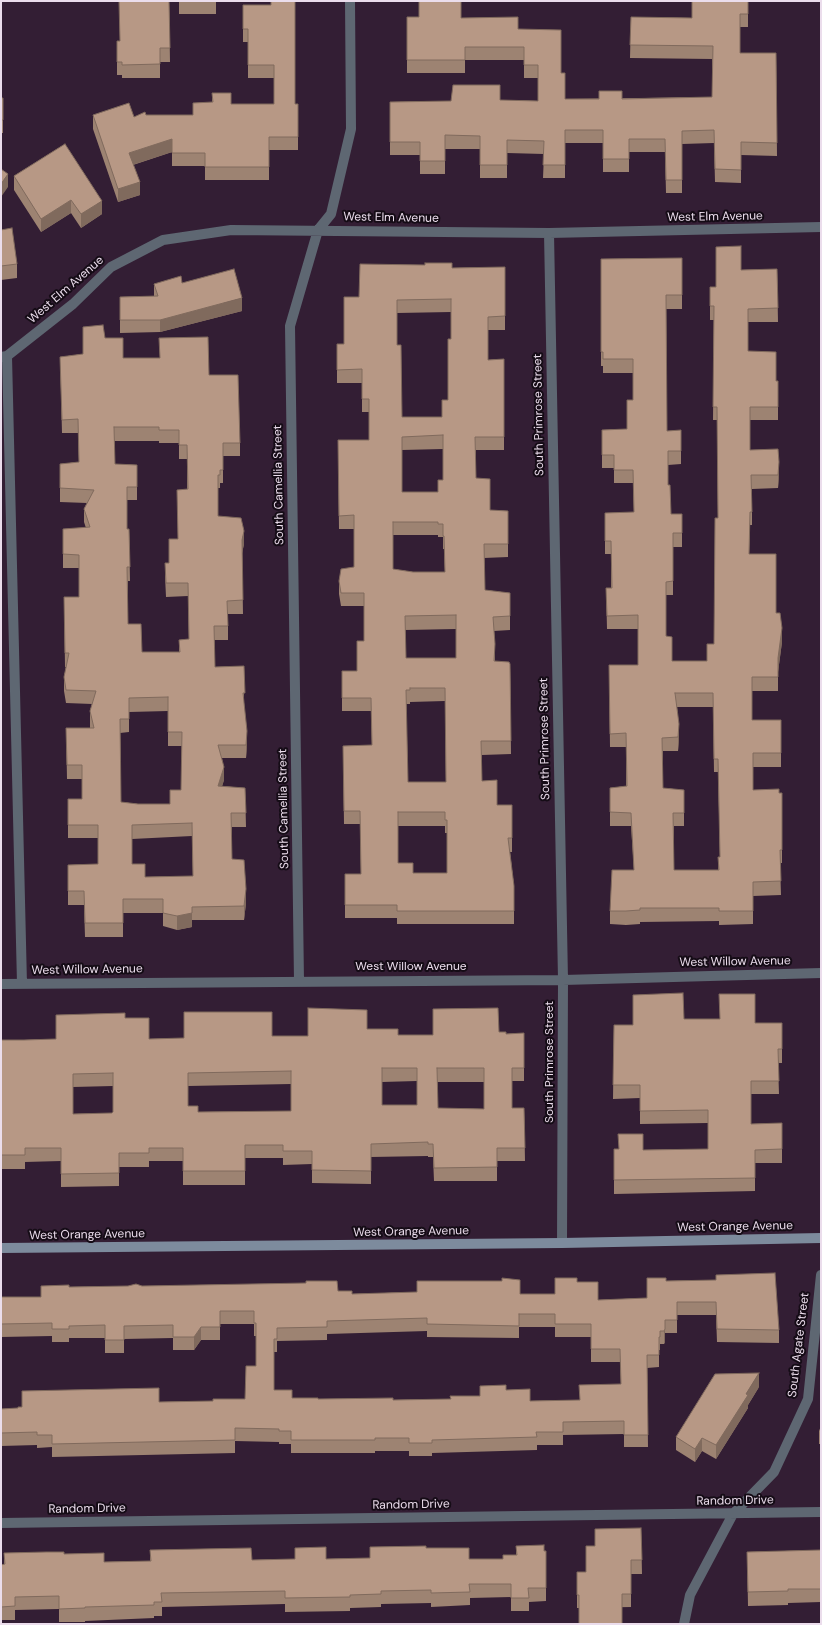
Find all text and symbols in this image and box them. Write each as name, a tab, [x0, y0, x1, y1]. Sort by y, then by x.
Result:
street label: West Elm Avenue	[667, 209, 763, 225]
street label: West Elm Avenue	[343, 210, 439, 226]
street label: West Elm Avenue	[25, 253, 107, 327]
street label: South Primrose Street	[531, 354, 547, 476]
street label: South Camellia Street	[271, 425, 287, 545]
street label: South Primrose Street	[537, 678, 553, 800]
street label: South Camellia Street	[276, 749, 292, 869]
street label: West Willow Avenue	[679, 954, 791, 970]
street label: West Willow Avenue	[355, 960, 467, 974]
street label: West Willow Avenue	[31, 962, 143, 978]
street label: South Primrose Street	[543, 1001, 557, 1123]
street label: West Orange Avenue	[677, 1219, 793, 1235]
street label: West Orange Avenue	[353, 1224, 469, 1240]
street label: West Orange Avenue	[29, 1227, 145, 1243]
street label: South Agate Street	[785, 1292, 813, 1398]
street label: Random Drive	[696, 1493, 774, 1509]
street label: Random Drive	[372, 1497, 450, 1513]
street label: Random Drive	[48, 1501, 126, 1517]

